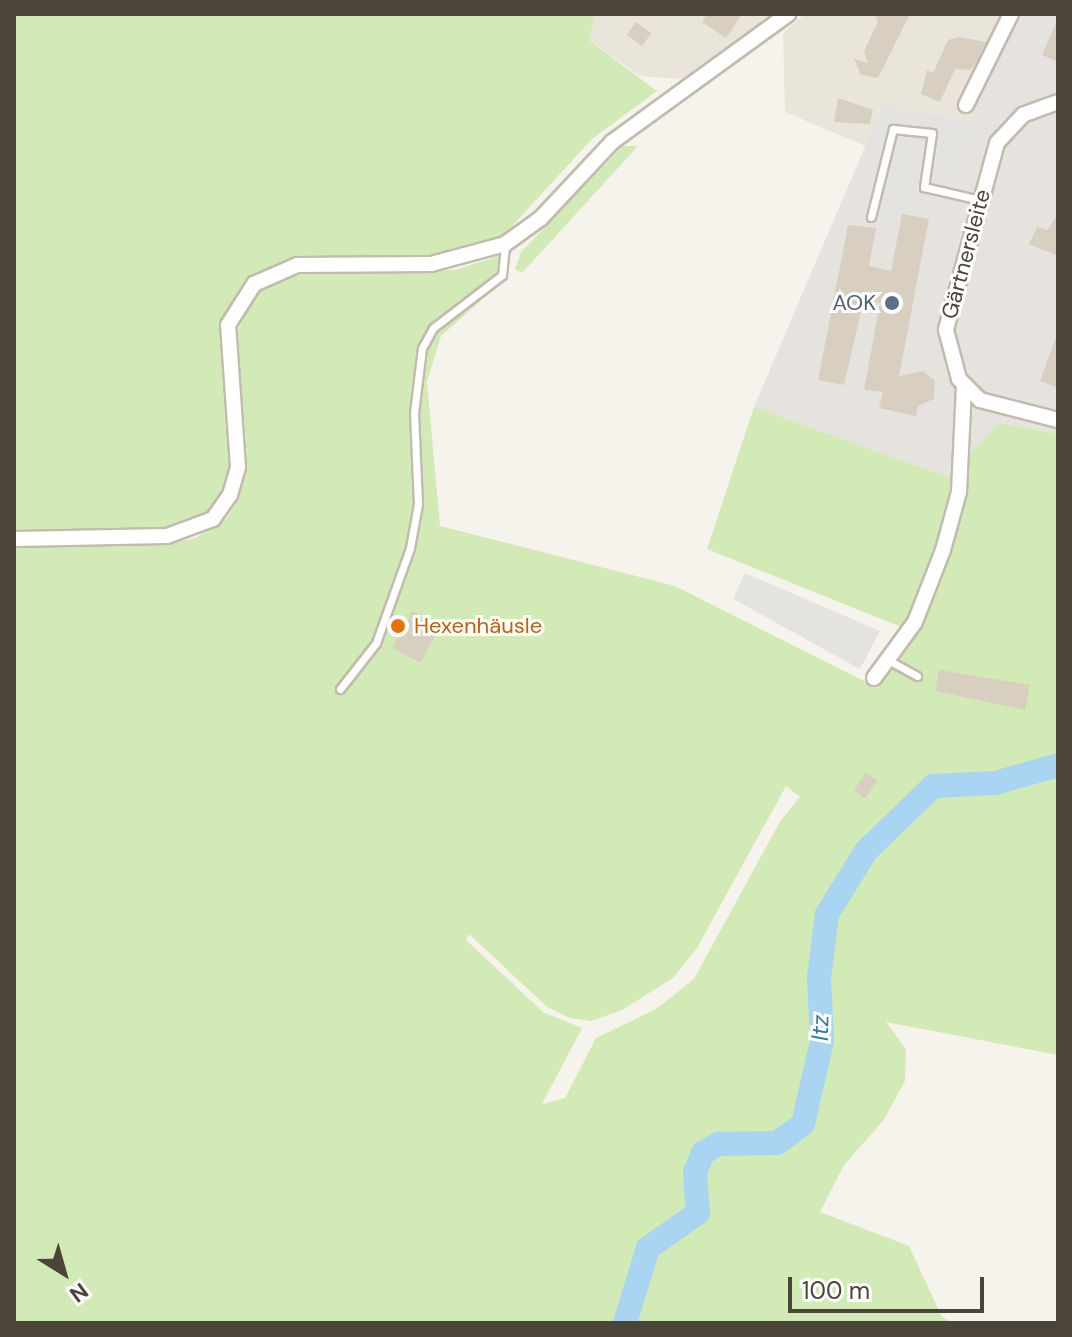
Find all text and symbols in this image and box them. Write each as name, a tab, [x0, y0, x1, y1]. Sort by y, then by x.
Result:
street label: Gärtnersleite	[936, 186, 996, 322]
place label: AOK	[832, 290, 876, 316]
marker: AOK	[883, 294, 901, 312]
place label: Hexenhäusle	[414, 613, 542, 639]
marker: Hexenhäusle	[389, 617, 407, 635]
water label: Itz	[805, 1015, 835, 1041]
north arrow	[24, 1233, 104, 1313]
scale bar	[792, 1261, 988, 1311]
text: 100 m	[802, 1275, 870, 1306]
text: N	[64, 1276, 94, 1309]

